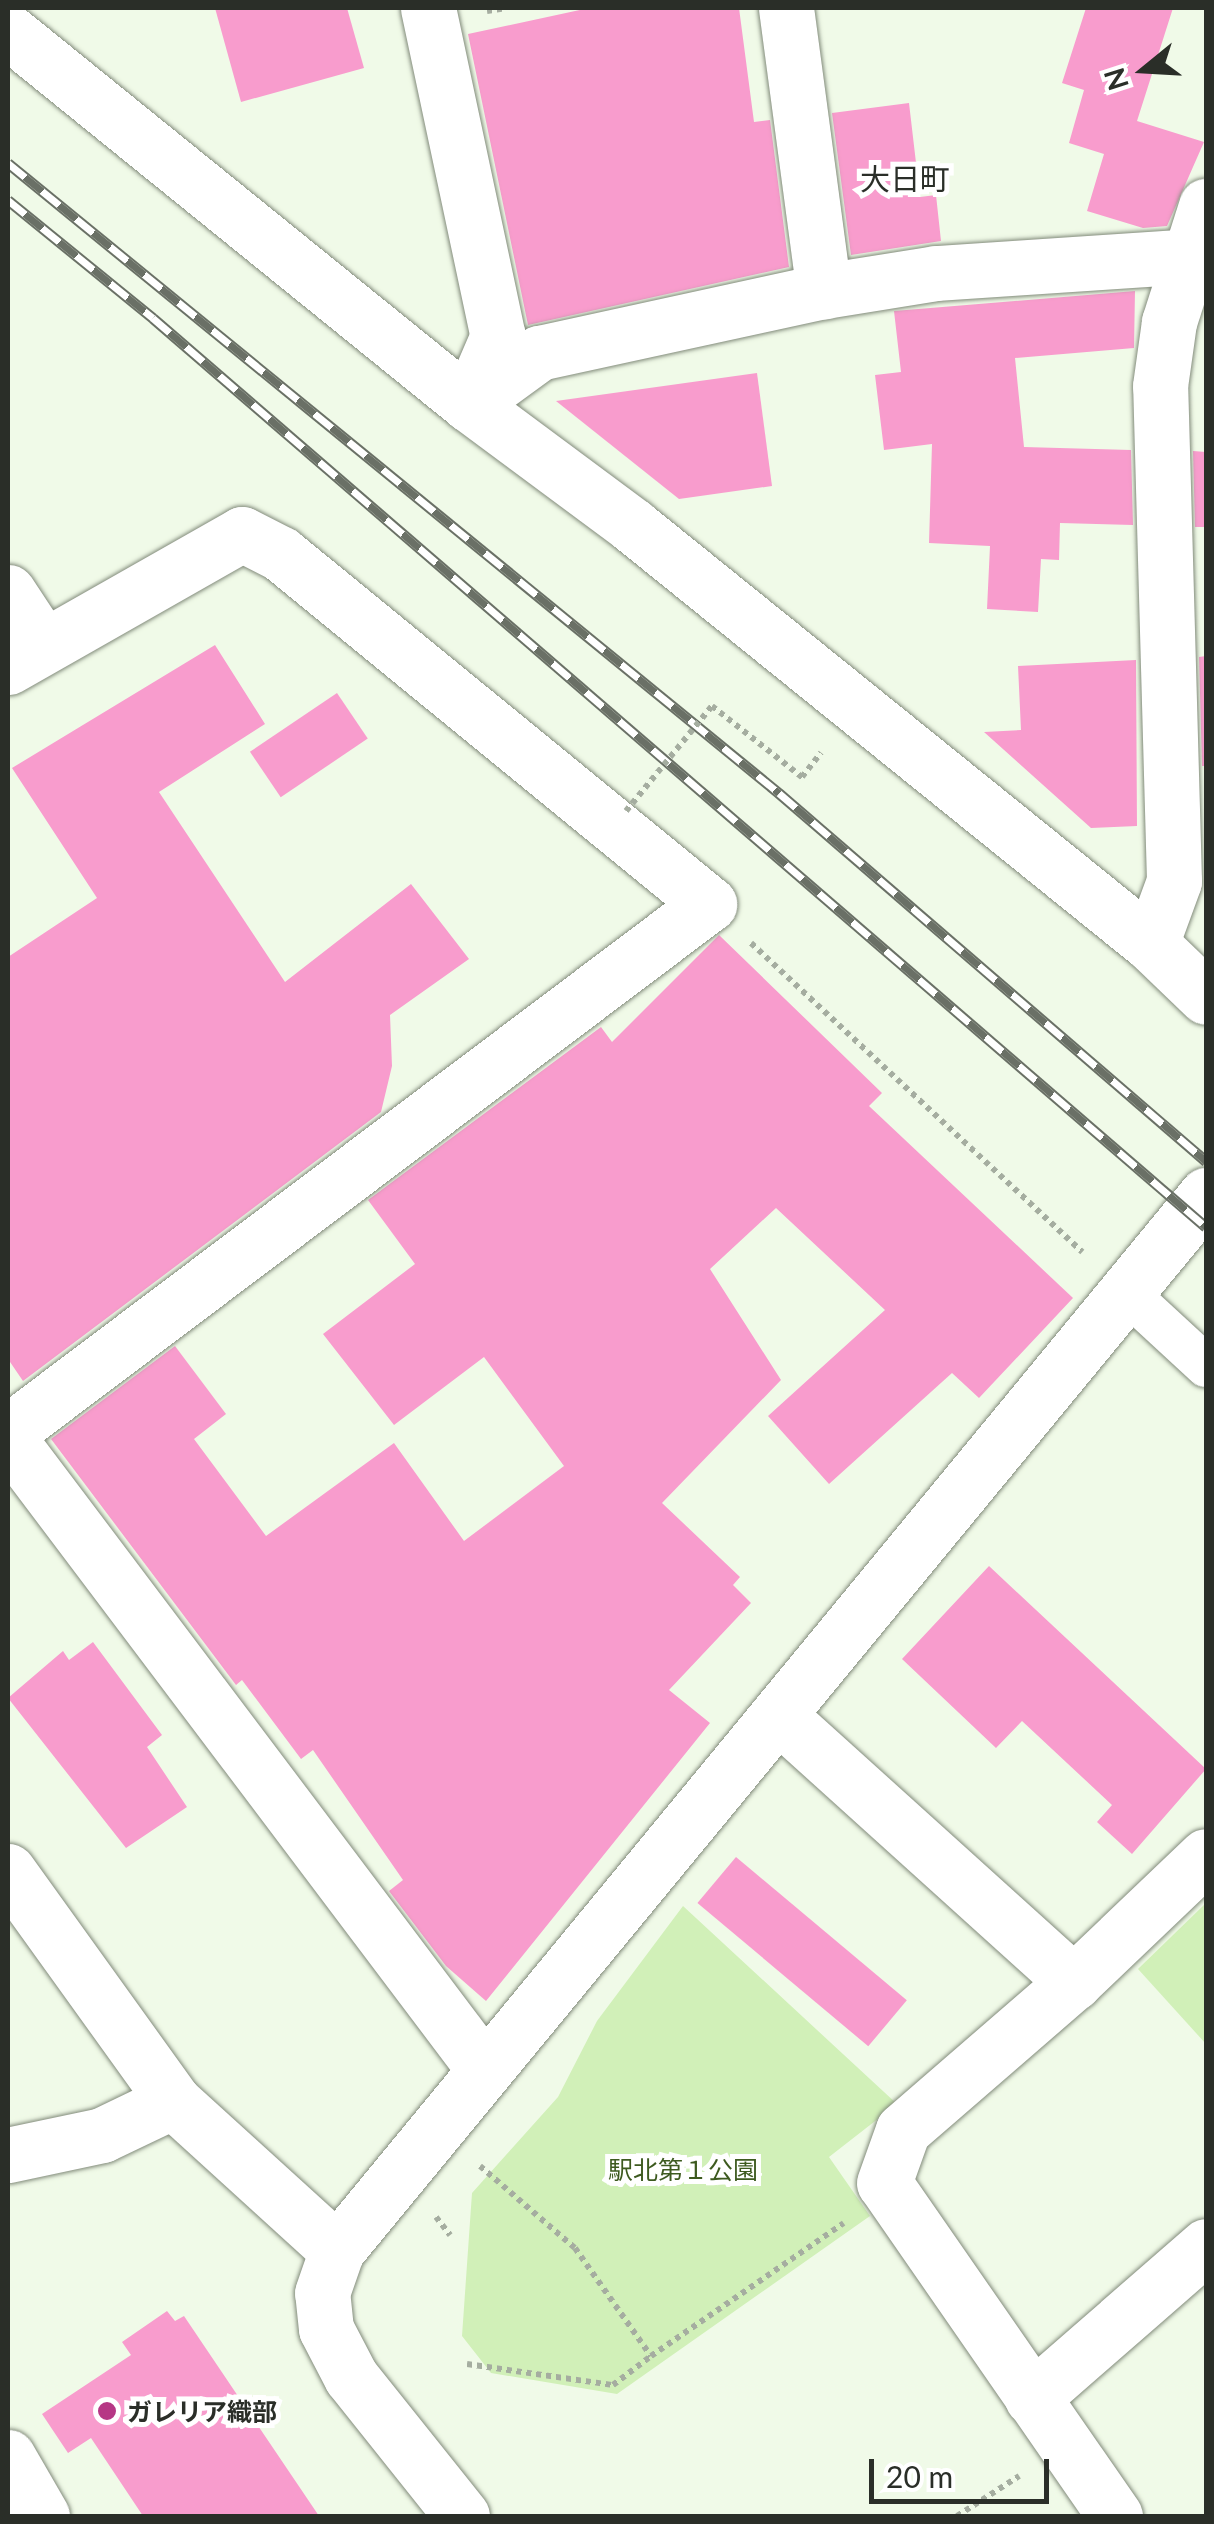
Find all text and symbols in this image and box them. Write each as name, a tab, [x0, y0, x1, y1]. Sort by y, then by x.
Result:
north arrow	[1094, 20, 1194, 120]
text: N	[1096, 64, 1135, 95]
district label: 大日町	[860, 160, 950, 196]
park label: 駅北第１公園	[608, 2154, 758, 2184]
place label: ガレリア織部	[127, 2396, 277, 2426]
marker: ガレリア織部	[96, 2400, 118, 2422]
scale bar	[874, 2439, 1054, 2501]
text: 20 m	[886, 2458, 953, 2494]

